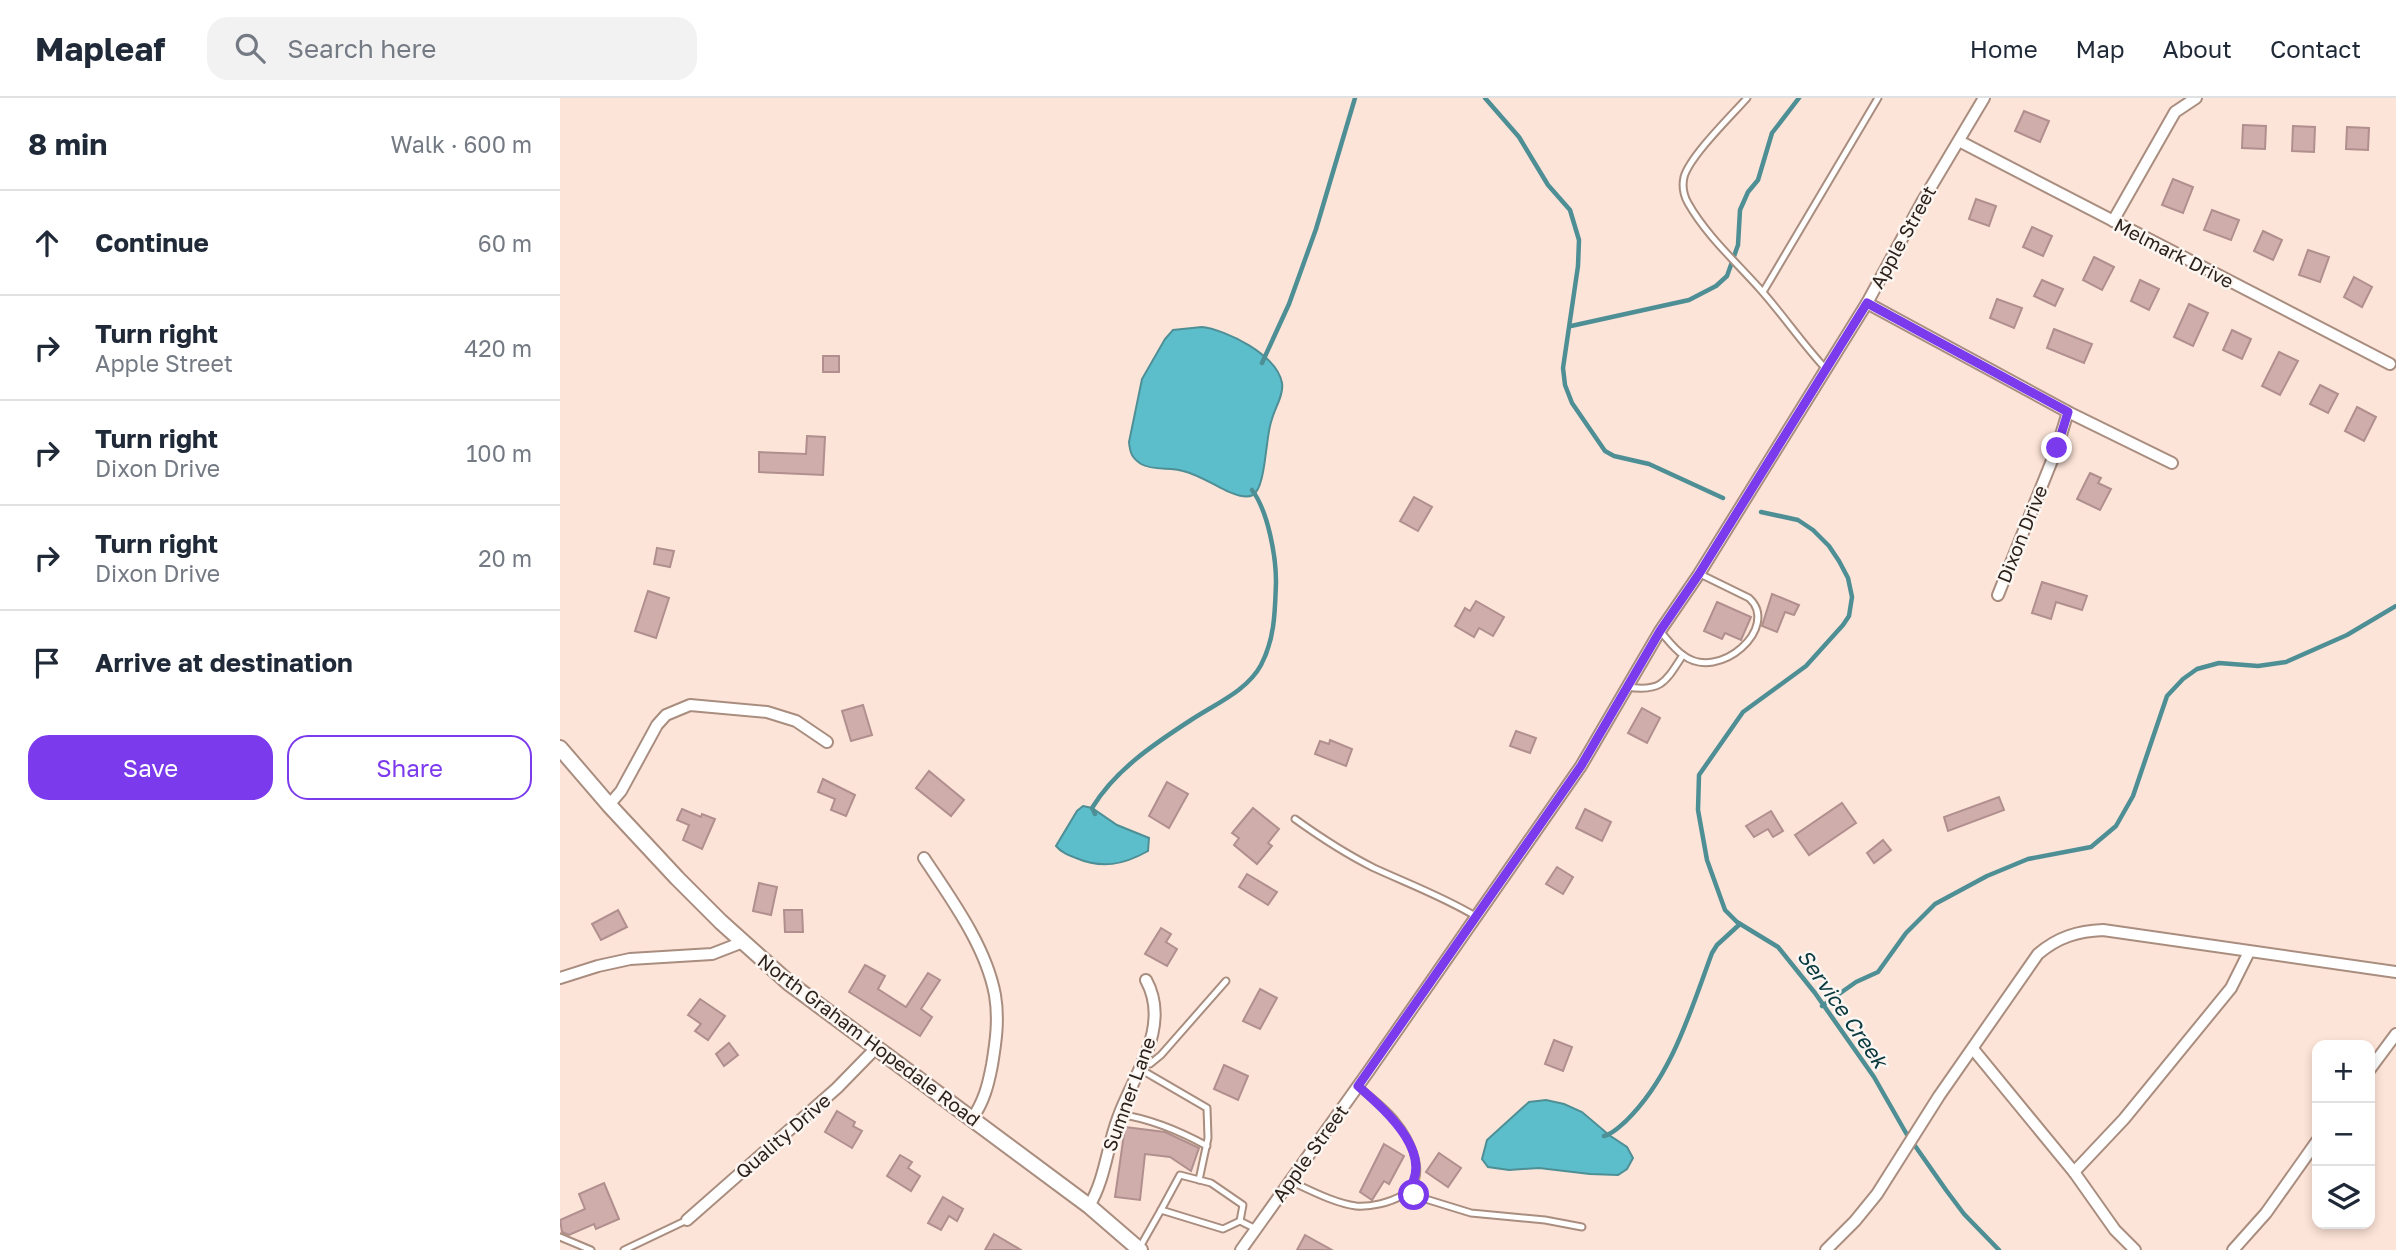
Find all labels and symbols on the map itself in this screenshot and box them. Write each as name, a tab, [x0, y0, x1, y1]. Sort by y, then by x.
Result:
street label: Apple Street	[1865, 181, 1940, 292]
street label: Melmark Drive	[2111, 213, 2238, 293]
route end	[2041, 432, 2072, 463]
street label: Dixon Drive	[1992, 482, 2052, 586]
water label: Service Creek	[1792, 944, 1895, 1075]
street label: North Graham Hopedale Road	[754, 949, 985, 1131]
street label: Sumner Lane	[1097, 1034, 1160, 1154]
street label: Quality Drive	[731, 1088, 835, 1183]
street label: Apple Street	[1267, 1100, 1352, 1206]
route start	[1398, 1179, 1429, 1210]

